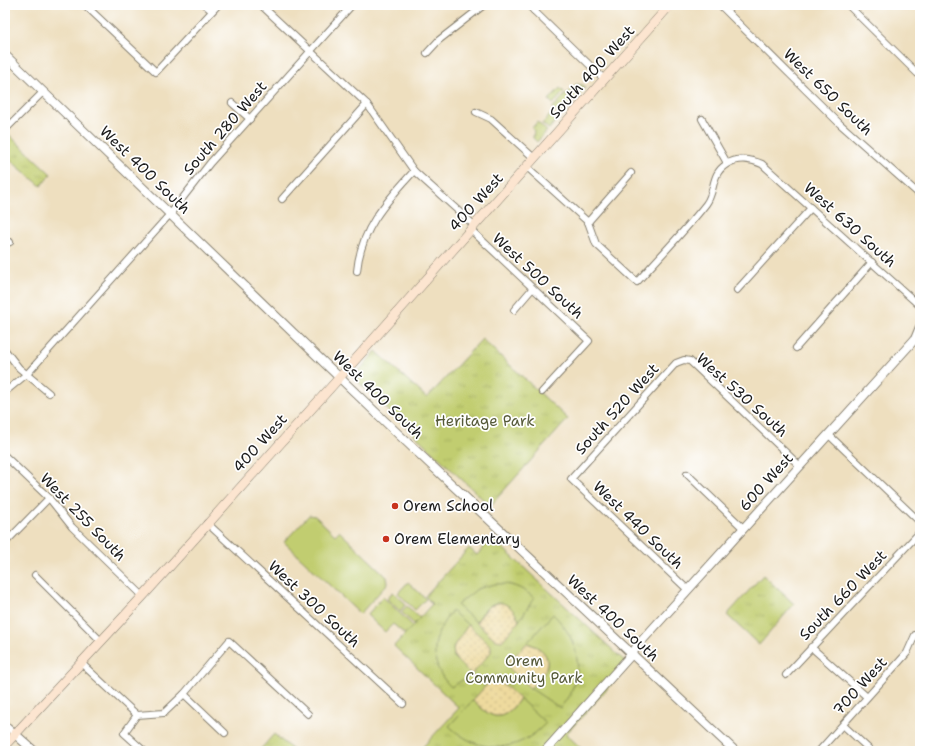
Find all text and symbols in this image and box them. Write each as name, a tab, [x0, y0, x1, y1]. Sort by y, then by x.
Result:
street label: South 400 West	[545, 21, 639, 123]
street label: West 650 South	[779, 44, 877, 140]
street label: South 280 West	[179, 77, 271, 179]
street label: West 400 South	[95, 122, 195, 218]
street label: 400 West	[444, 168, 508, 236]
street label: West 630 South	[800, 178, 900, 272]
street label: West 500 South	[488, 229, 588, 323]
street label: West 400 South	[328, 347, 428, 443]
street label: West 530 South	[692, 348, 792, 442]
street label: South 520 West	[571, 359, 663, 459]
street label: 400 West	[228, 409, 292, 477]
park label: Heritage Park	[435, 411, 535, 431]
street label: 600 West	[735, 449, 797, 515]
street label: West 255 South	[36, 468, 130, 566]
street label: West 440 South	[588, 477, 688, 573]
place label: Orem School	[403, 496, 494, 516]
marker: Orem School	[390, 501, 400, 511]
place label: Orem Elementary	[394, 529, 520, 549]
marker: Orem Elementary	[381, 534, 391, 544]
street label: South 660 West	[795, 546, 891, 644]
street label: West 300 South	[264, 556, 364, 652]
street label: West 400 South	[563, 570, 663, 666]
park label: Orem Community Park	[465, 651, 583, 688]
street label: 700 West	[828, 653, 892, 719]

